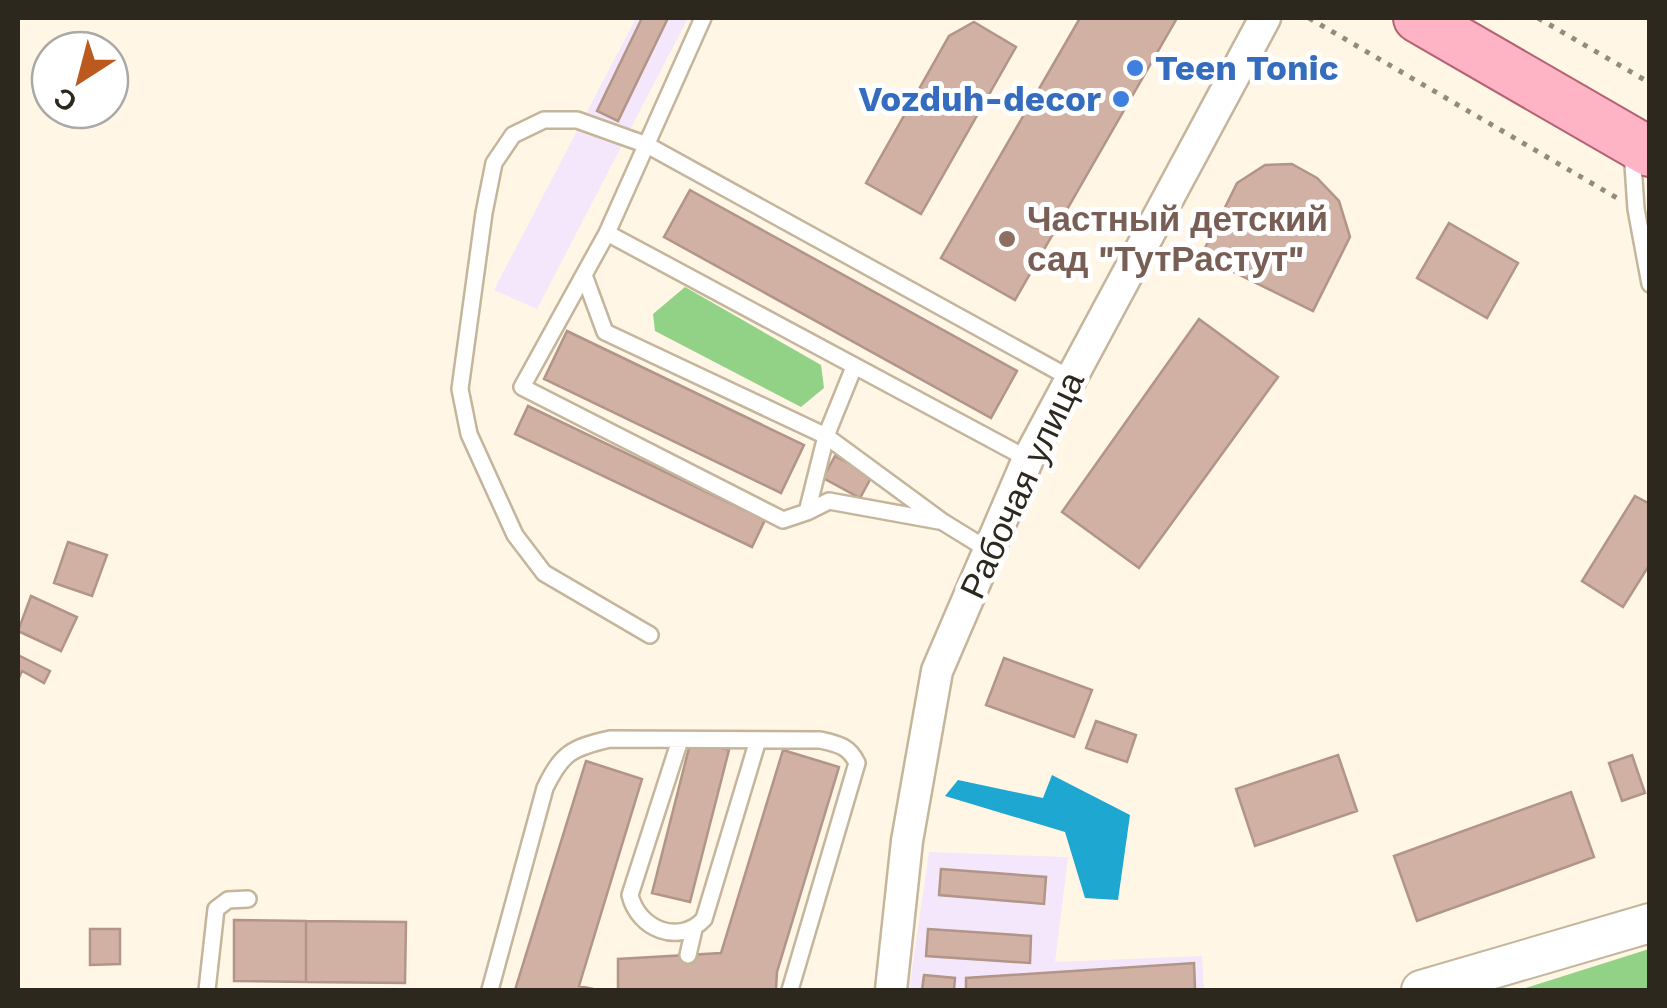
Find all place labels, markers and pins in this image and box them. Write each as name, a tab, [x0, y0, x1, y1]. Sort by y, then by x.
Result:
place label: Teen Tonic	[1155, 47, 1339, 89]
marker: Teen Tonic	[1124, 57, 1146, 79]
place label: Vozduh-decor	[858, 78, 1101, 120]
marker: Vozduh-decor	[1110, 88, 1132, 110]
place label: Частный детский сад "ТутРастут"	[1027, 198, 1328, 280]
marker: Частный детский сад "ТутРастут"	[996, 228, 1018, 250]

